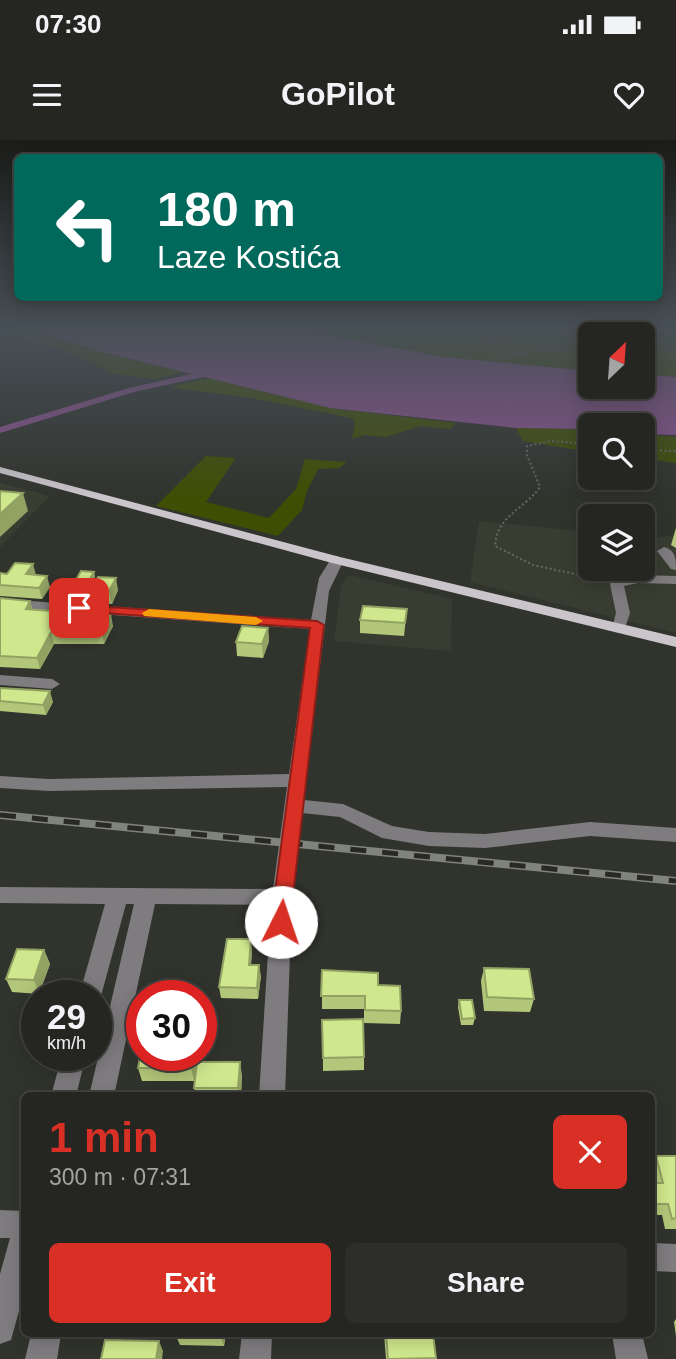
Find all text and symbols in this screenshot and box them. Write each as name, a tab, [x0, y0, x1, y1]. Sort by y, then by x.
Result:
text: 07:30	[35, 9, 102, 39]
icon: menu	[28, 76, 66, 114]
text: GoPilot	[281, 76, 395, 112]
icon: heart	[610, 76, 648, 114]
icon: left	[42, 182, 133, 273]
text: 180 m	[157, 182, 296, 236]
text: Laze Kostića	[157, 239, 340, 275]
north arrow	[578, 322, 654, 399]
map controls	[578, 322, 655, 581]
button: search	[578, 413, 655, 490]
button: layers	[578, 504, 655, 581]
pin	[49, 578, 109, 638]
icon: arrive	[60, 589, 98, 627]
position arrow	[244, 885, 318, 959]
speed limit sign: 30	[126, 980, 217, 1071]
text: 29	[47, 997, 86, 1036]
text: km/h	[47, 1033, 86, 1053]
text: 1 min	[49, 1114, 159, 1161]
button: close	[553, 1115, 627, 1189]
text: 300 m · 07:31	[49, 1164, 191, 1190]
button: Exit	[49, 1243, 331, 1323]
button: Share	[345, 1243, 627, 1323]

